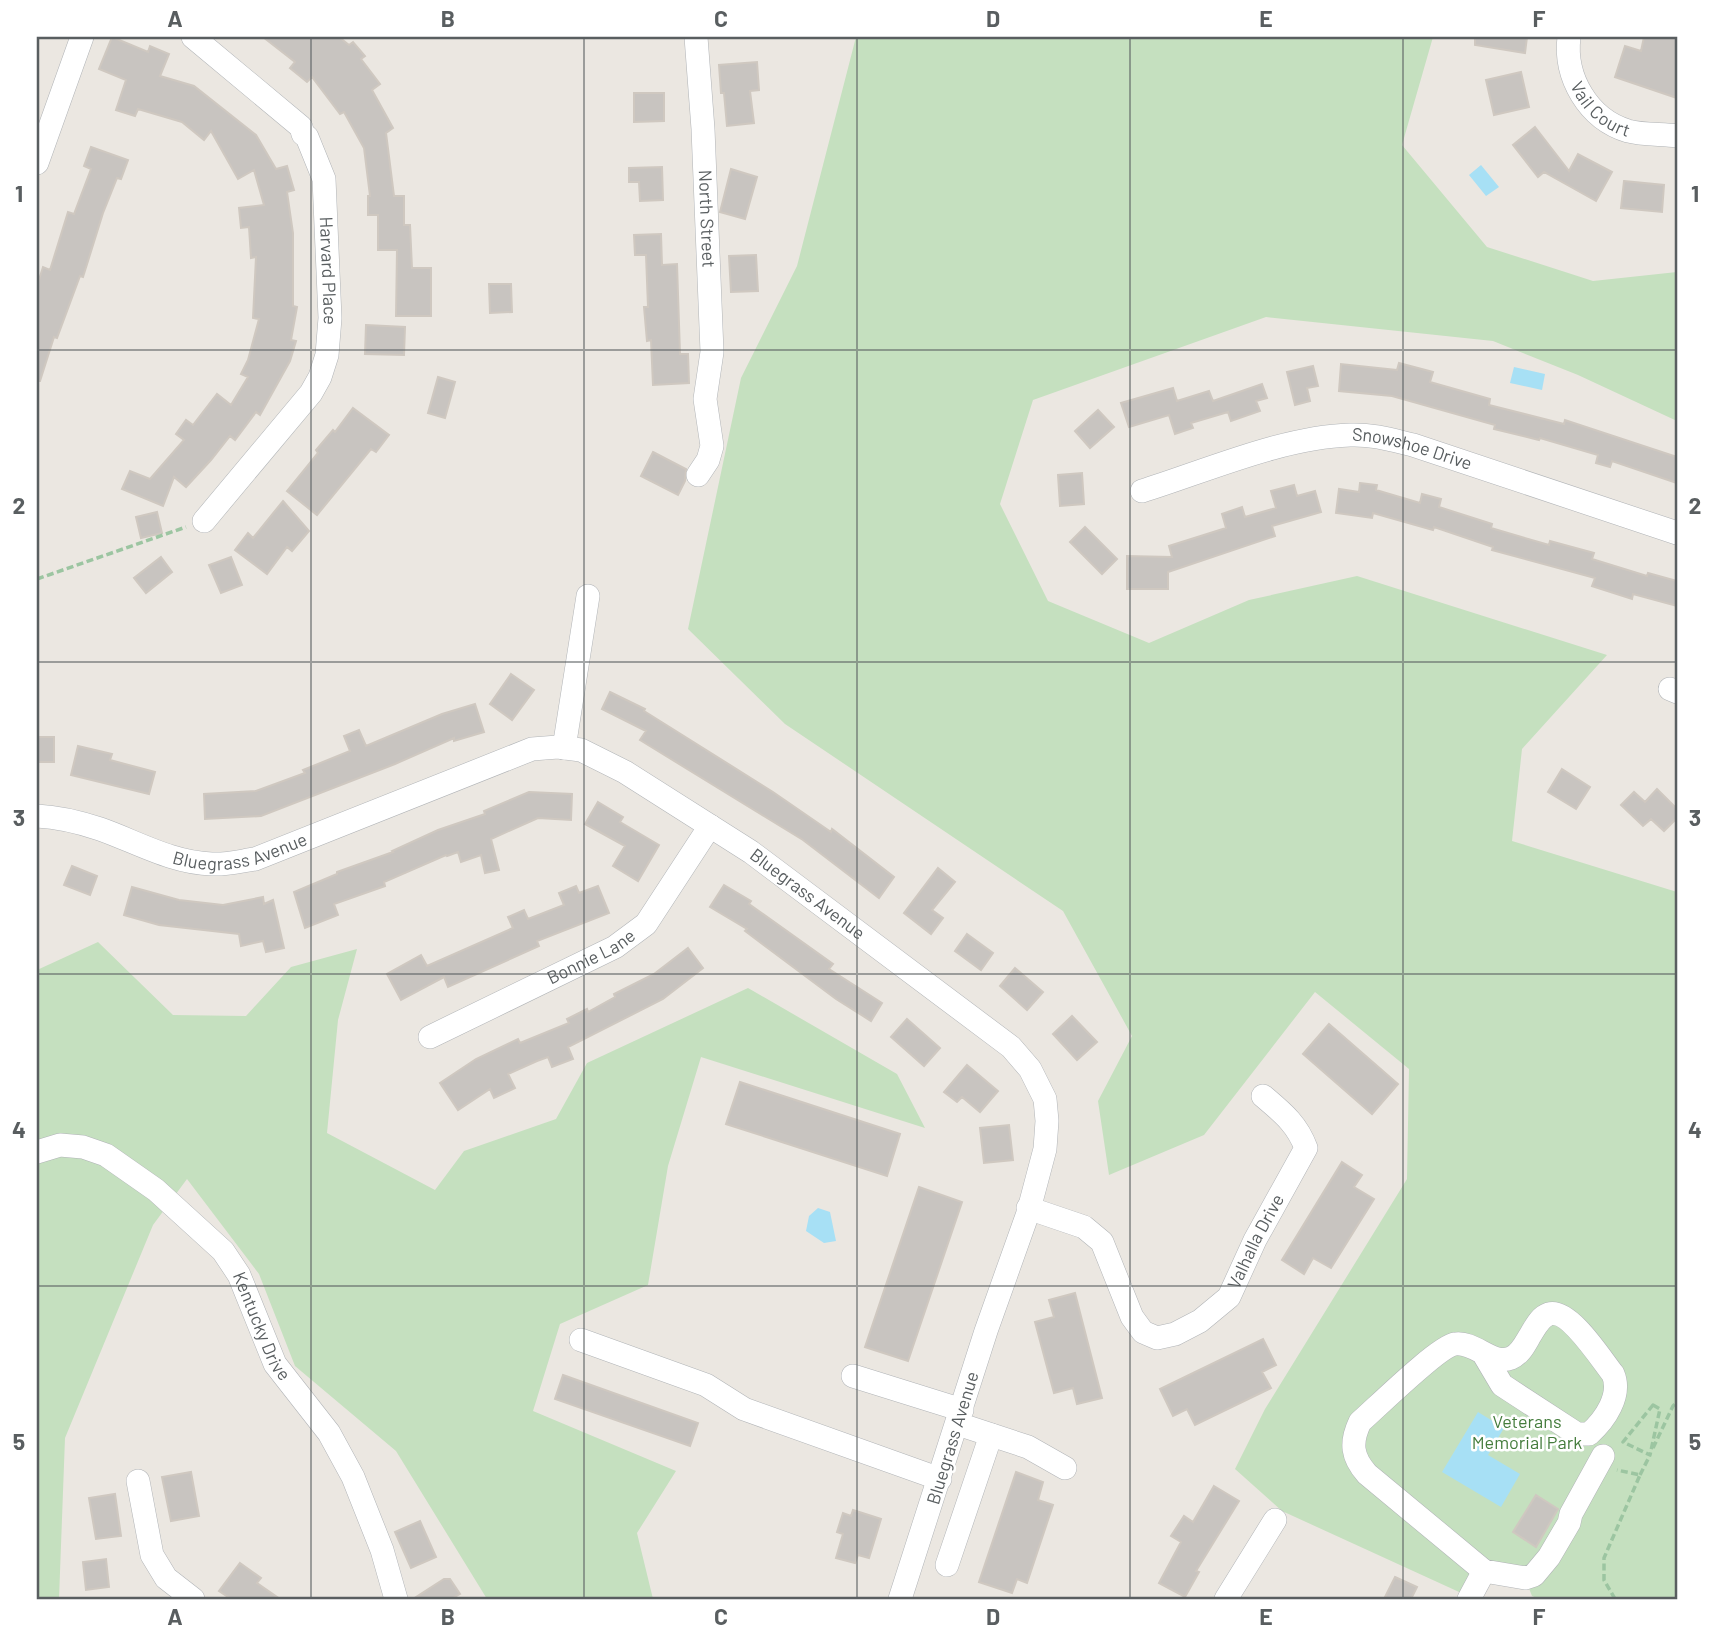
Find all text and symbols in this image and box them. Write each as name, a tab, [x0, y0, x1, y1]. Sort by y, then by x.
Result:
text: A	[167, 4, 183, 32]
text: B	[441, 4, 455, 32]
text: C	[714, 4, 728, 32]
text: D	[986, 4, 1000, 32]
text: E	[1259, 4, 1273, 32]
text: F	[1533, 4, 1546, 32]
street label: Vail Court	[1566, 77, 1633, 141]
street label: North Street	[695, 169, 721, 268]
text: 1	[15, 179, 23, 207]
text: 1	[1691, 179, 1699, 207]
street label: Harvard Place	[316, 216, 342, 326]
street label: Snowshoe Drive	[1352, 423, 1475, 474]
text: 2	[13, 491, 25, 519]
text: 2	[1689, 491, 1701, 519]
text: 3	[13, 803, 25, 831]
text: 3	[1689, 803, 1701, 831]
street label: Bluegrass Avenue	[171, 828, 310, 874]
street label: Bluegrass Avenue	[746, 843, 870, 944]
street label: Bonnie Lane	[543, 924, 639, 988]
text: 4	[12, 1115, 26, 1143]
text: 4	[1688, 1115, 1702, 1143]
street label: Valhalla Drive	[1222, 1190, 1288, 1292]
street label: Kentucky Drive	[229, 1268, 296, 1385]
street label: Bluegrass Avenue	[921, 1369, 983, 1507]
park label: Veterans Memorial Park	[1472, 1410, 1582, 1453]
text: 5	[13, 1427, 25, 1455]
text: 5	[1689, 1427, 1701, 1455]
text: A	[167, 1602, 183, 1630]
text: B	[441, 1602, 455, 1630]
text: C	[714, 1602, 728, 1630]
text: D	[986, 1602, 1000, 1630]
text: E	[1259, 1602, 1273, 1630]
text: F	[1533, 1602, 1546, 1630]

